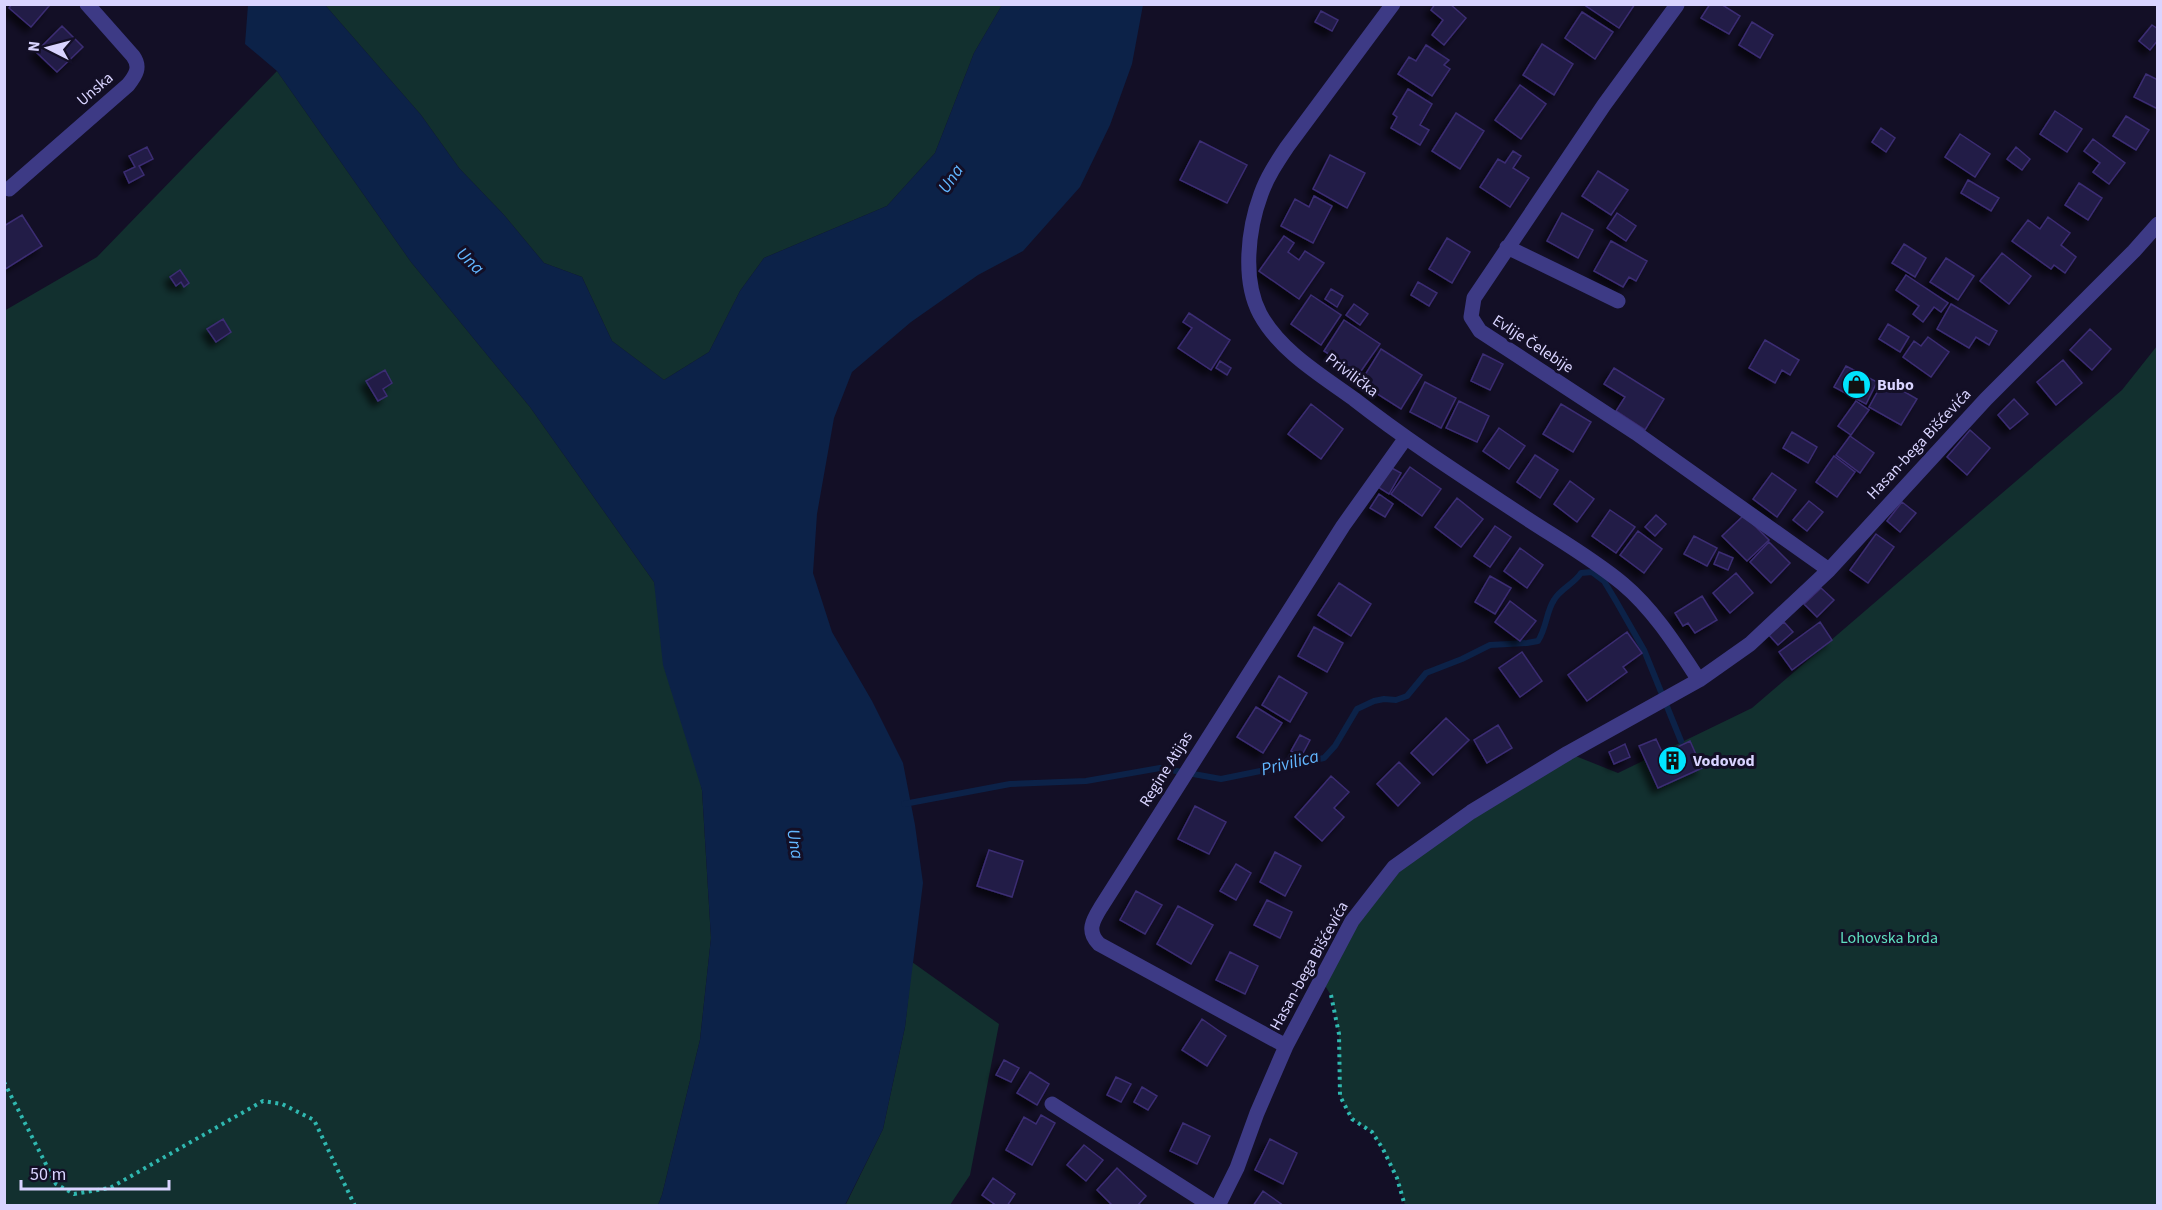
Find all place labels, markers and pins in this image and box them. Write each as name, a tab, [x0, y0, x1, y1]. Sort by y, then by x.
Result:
shop icon: Bubo	[1840, 369, 1872, 401]
place label: Bubo	[1877, 374, 1914, 396]
building icon: Vodovod	[1656, 745, 1688, 777]
place label: Vodovod	[1692, 750, 1755, 772]

